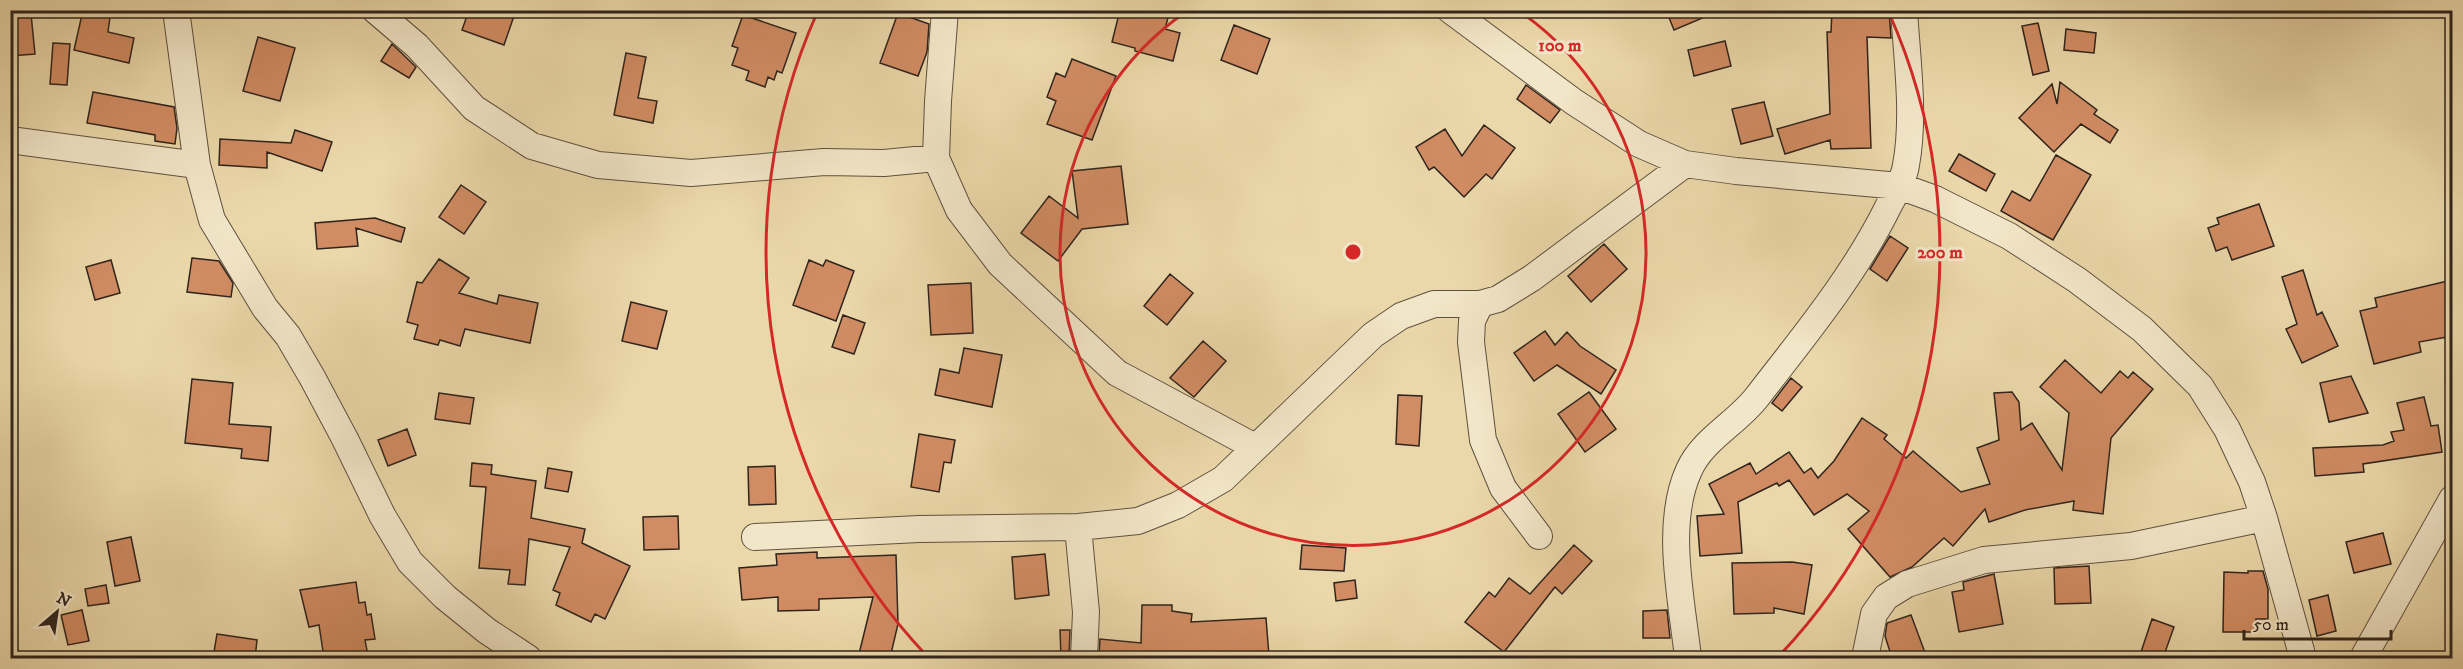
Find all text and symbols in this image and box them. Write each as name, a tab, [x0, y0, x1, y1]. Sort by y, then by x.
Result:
text: 100 m	[1538, 35, 1582, 57]
centre of rings	[1343, 242, 1363, 262]
text: 200 m	[1917, 242, 1963, 264]
north arrow	[27, 582, 87, 642]
text: N	[53, 588, 74, 612]
scale bar	[2244, 603, 2391, 641]
text: 50 m	[2253, 614, 2289, 636]

